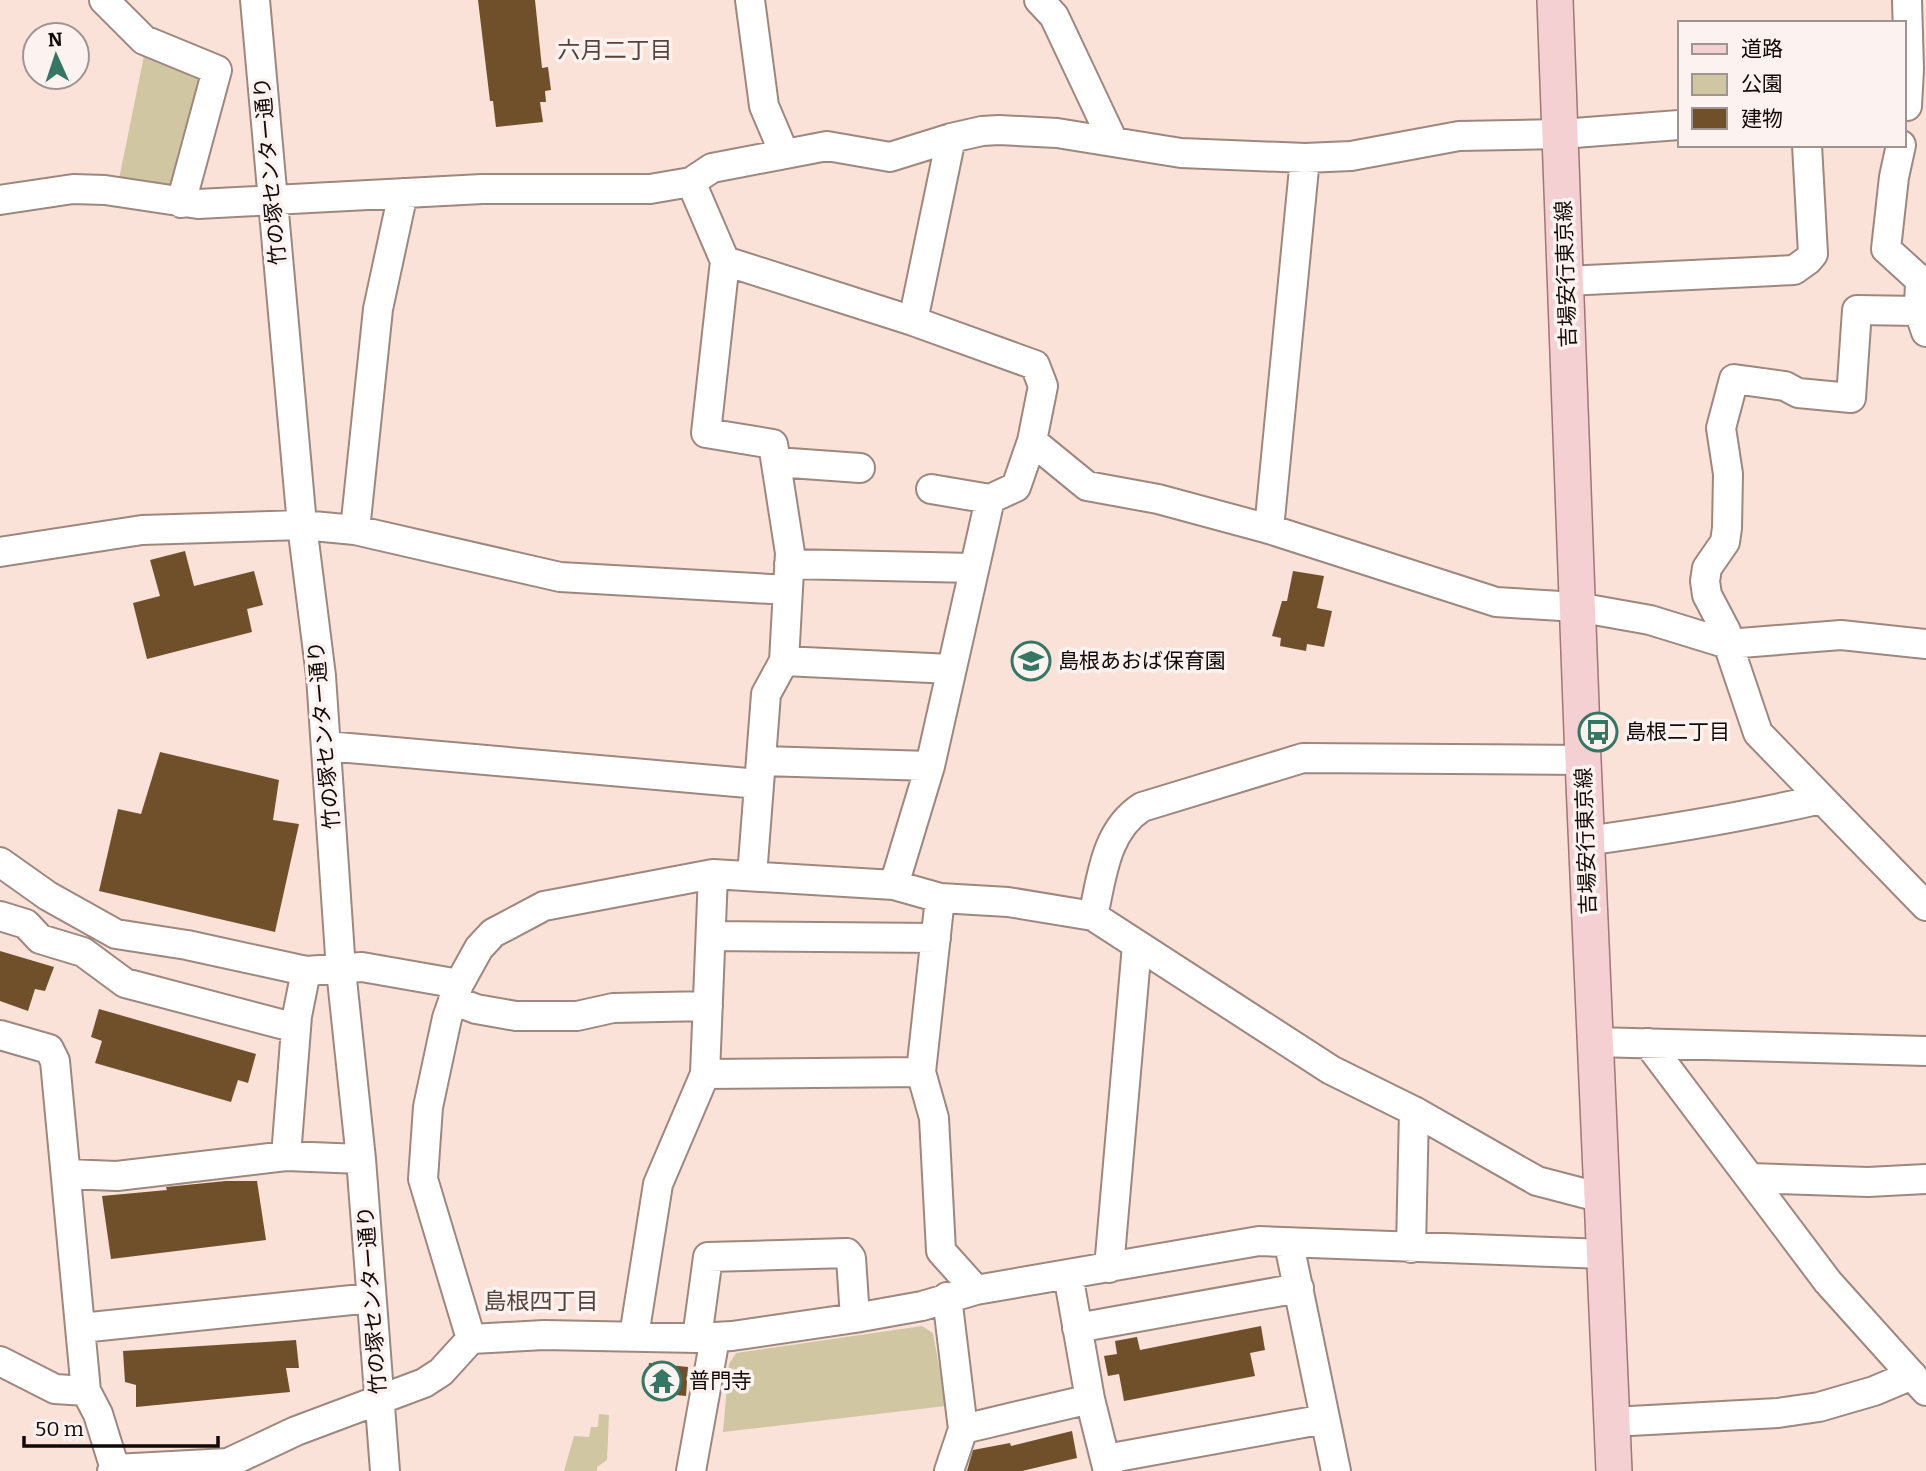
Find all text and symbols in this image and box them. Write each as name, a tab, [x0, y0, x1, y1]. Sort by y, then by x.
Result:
north arrow	[21, 21, 91, 91]
legend	[1678, 21, 1905, 147]
text: N	[47, 28, 63, 51]
district label: 六月二丁目	[558, 36, 673, 64]
text: 道路	[1741, 36, 1783, 62]
text: 公園	[1741, 71, 1783, 97]
street label: 竹の塚センター通り	[249, 76, 291, 266]
text: 建物	[1741, 106, 1783, 132]
street label: 吉場安行東京線	[1550, 200, 1582, 348]
street label: 竹の塚センター通り	[303, 640, 345, 830]
school or university icon: 島根あおば保育園	[1010, 640, 1052, 682]
place label: 島根あおば保育園	[1058, 648, 1226, 674]
bus stop icon: 島根二丁目	[1577, 711, 1619, 753]
place label: 島根二丁目	[1625, 719, 1730, 745]
street label: 吉場安行東京線	[1570, 767, 1602, 915]
street label: 竹の塚センター通り	[352, 1205, 392, 1395]
district label: 島根四丁目	[484, 1287, 599, 1315]
temple icon: 普門寺	[641, 1360, 683, 1402]
place label: 普門寺	[689, 1368, 752, 1394]
scale bar	[24, 1404, 219, 1448]
text: 50 m	[35, 1416, 84, 1442]

